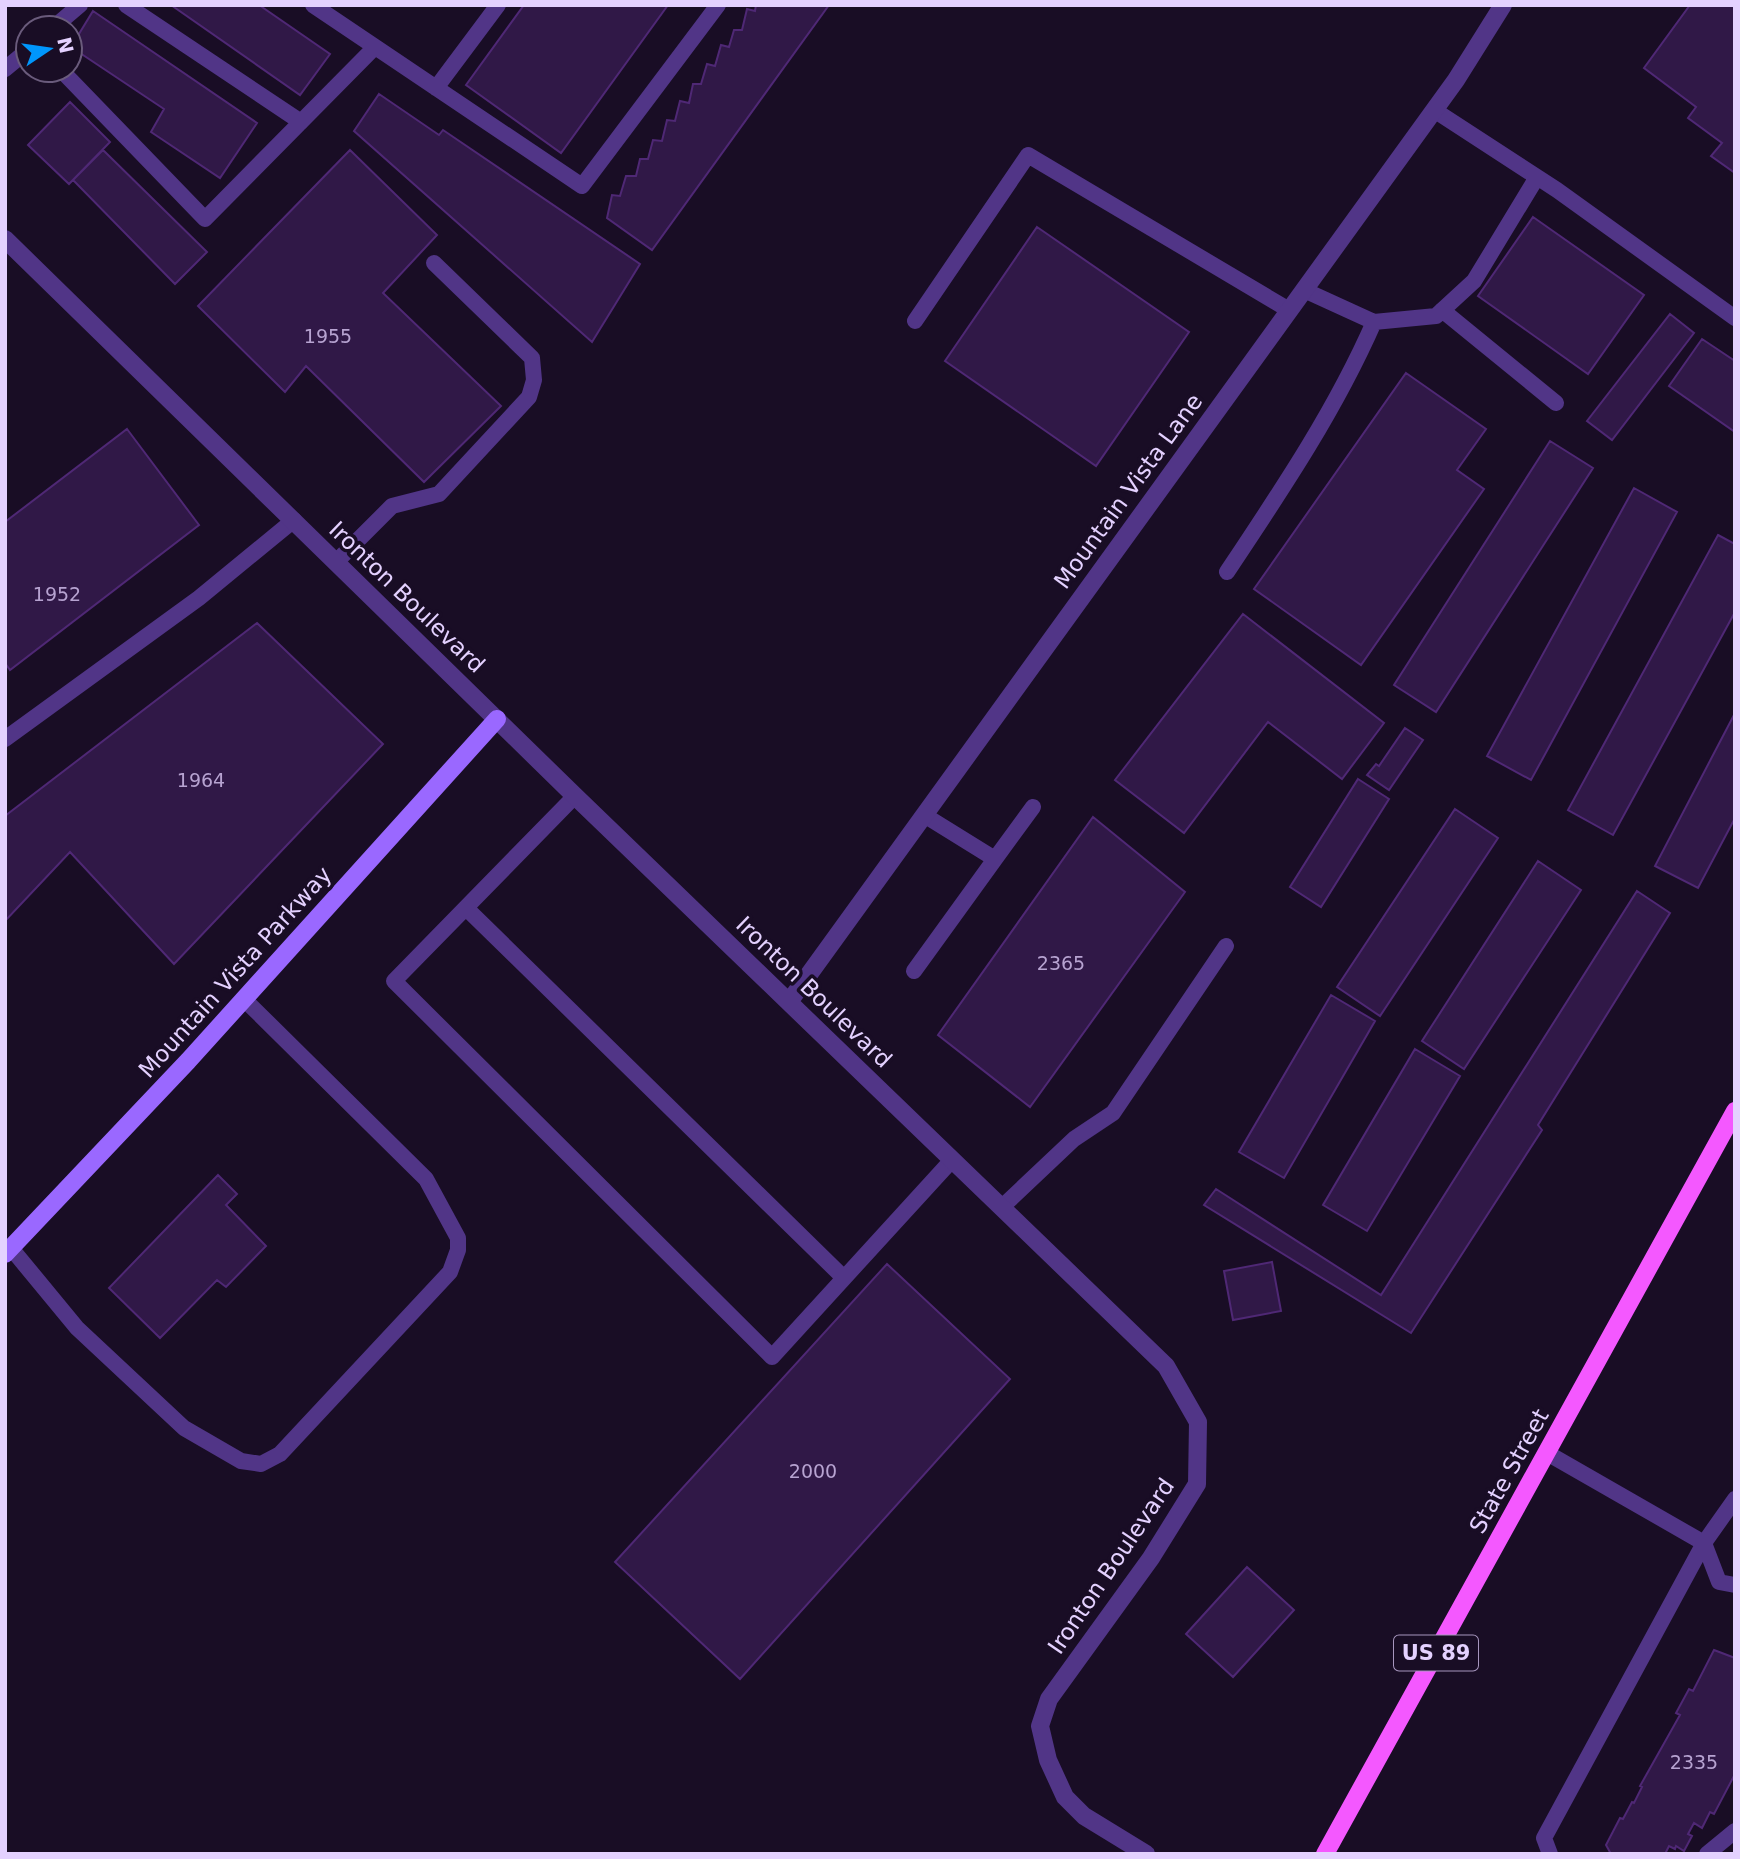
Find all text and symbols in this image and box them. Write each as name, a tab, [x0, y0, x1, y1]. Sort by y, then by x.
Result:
north arrow	[14, 14, 84, 84]
text: N	[53, 35, 78, 55]
house number: 1955	[304, 325, 352, 347]
street label: Mountain Vista Lane	[1049, 389, 1207, 593]
street label: Ironton Boulevard	[324, 516, 490, 678]
house number: 1952	[33, 583, 81, 605]
house number: 1964	[177, 769, 225, 791]
street label: Mountain Vista Parkway	[133, 861, 337, 1083]
street label: Ironton Boulevard	[731, 911, 897, 1073]
house number: 2365	[1037, 952, 1085, 974]
street label: State Street	[1464, 1404, 1554, 1538]
house number: 2000	[789, 1460, 837, 1482]
street label: Ironton Boulevard	[1043, 1473, 1179, 1659]
road number: US 89	[1394, 1636, 1478, 1670]
house number: 2335	[1670, 1751, 1718, 1773]

